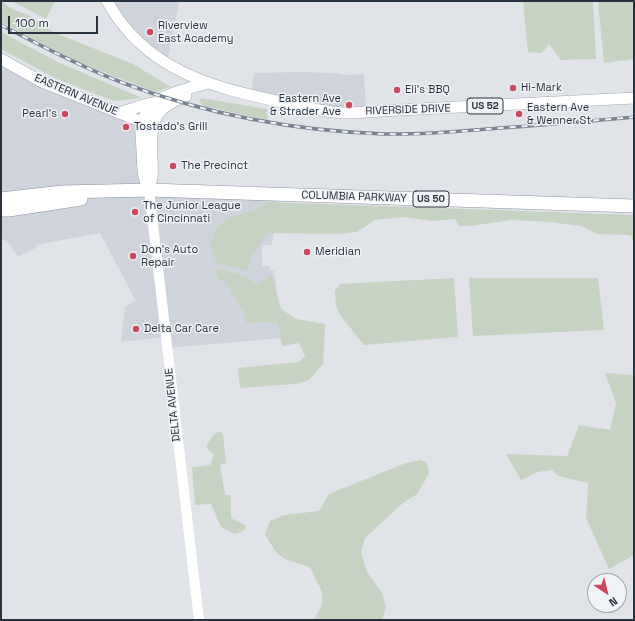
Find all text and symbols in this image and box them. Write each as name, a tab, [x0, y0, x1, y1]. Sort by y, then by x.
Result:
scale bar	[10, 8, 100, 34]
text: 100 m	[15, 15, 49, 31]
place label: Riverview East Academy	[158, 19, 233, 45]
marker: Riverview East Academy	[145, 27, 155, 37]
street label: EASTERN AVENUE	[32, 71, 120, 119]
place label: Hi-Mark	[521, 81, 562, 95]
place label: Eli’s BBQ	[405, 83, 450, 97]
marker: Hi-Mark	[508, 83, 518, 93]
marker: Eli’s BBQ	[392, 85, 402, 95]
place label: Eastern Ave & Strader Ave	[270, 92, 341, 118]
road number: US 52	[467, 98, 503, 114]
marker: Eastern Ave & Strader Ave	[344, 100, 354, 110]
place label: Eastern Ave & Wenner St	[527, 101, 591, 127]
street label: RIVERSIDE DRIVE	[365, 102, 451, 118]
place label: Pearl’s	[22, 107, 57, 121]
marker: Pearl’s	[60, 109, 70, 119]
marker: Eastern Ave & Wenner St	[514, 109, 524, 119]
place label: Tostado’s Grill	[134, 120, 207, 134]
marker: Tostado’s Grill	[121, 122, 131, 132]
place label: The Precinct	[181, 159, 248, 173]
marker: The Precinct	[168, 161, 178, 171]
street label: COLUMBIA PARKWAY	[301, 189, 407, 205]
road number: US 50	[413, 191, 449, 207]
place label: The Junior League of Cincinnati	[143, 199, 241, 225]
marker: The Junior League of Cincinnati	[130, 207, 140, 217]
place label: Don's Auto Repair	[141, 243, 198, 269]
place label: Meridian	[315, 245, 361, 259]
marker: Meridian	[302, 247, 312, 257]
marker: Don's Auto Repair	[128, 251, 138, 261]
place label: Delta Car Care	[144, 322, 219, 336]
marker: Delta Car Care	[131, 324, 141, 334]
street label: DELTA AVENUE	[163, 367, 183, 443]
north arrow	[587, 573, 627, 613]
text: N	[606, 594, 620, 610]

